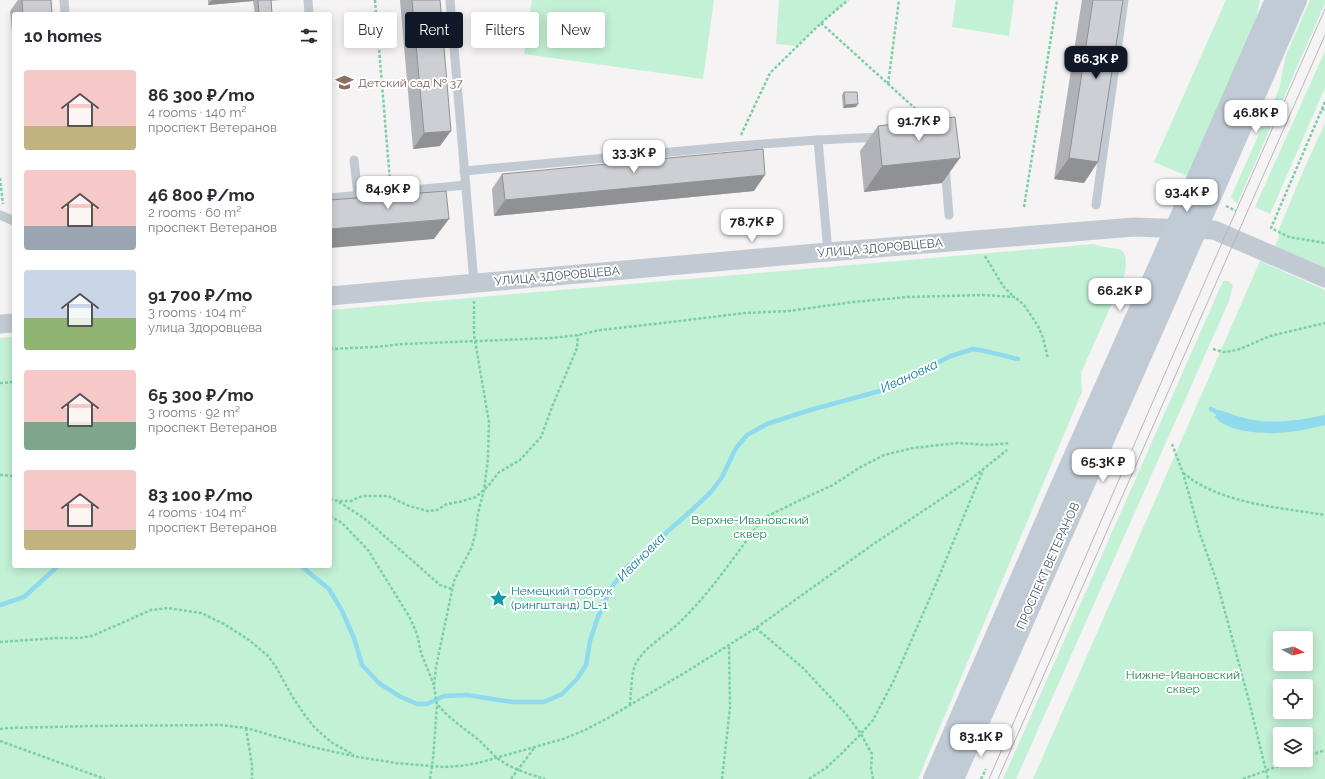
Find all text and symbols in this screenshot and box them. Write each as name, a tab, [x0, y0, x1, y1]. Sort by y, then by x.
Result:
chip: Buy	[344, 12, 397, 48]
chip: Rent	[405, 12, 463, 48]
chip: Filters	[471, 12, 539, 48]
chip: New	[547, 12, 605, 48]
icon: filters	[298, 25, 320, 47]
text: 10 homes	[24, 26, 102, 46]
pin: 86.3K ₽	[1059, 46, 1133, 80]
text: 86.3K ₽	[1073, 51, 1119, 66]
school or university icon: Детский сад № 37	[335, 73, 355, 93]
place label: Детский сад № 37	[358, 76, 463, 90]
text: 86 300 ₽/mo	[148, 85, 254, 105]
icon: home	[56, 86, 104, 134]
pin: 46.8K ₽	[1219, 100, 1293, 134]
text: 4 rooms · 140 m²	[148, 105, 246, 120]
text: 46.8K ₽	[1233, 105, 1279, 120]
pin: 91.7K ₽	[882, 108, 956, 142]
text: 91.7K ₽	[897, 113, 941, 128]
text: проспект Ветеранов	[148, 120, 277, 135]
pin: 33.3K ₽	[597, 140, 671, 174]
text: 33.3K ₽	[612, 145, 656, 160]
pin: 84.9K ₽	[351, 176, 425, 210]
pin: 93.4K ₽	[1150, 179, 1224, 213]
text: 84.9K ₽	[365, 181, 411, 196]
text: 93.4K ₽	[1165, 184, 1209, 199]
text: 46 800 ₽/mo	[148, 185, 255, 205]
icon: home	[56, 186, 104, 234]
text: 2 rooms · 60 m²	[148, 205, 241, 220]
pin: 78.7K ₽	[715, 209, 789, 243]
text: 78.7K ₽	[730, 214, 774, 229]
text: проспект Ветеранов	[148, 220, 277, 235]
street label: УЛИЦА ЗДОРОВЦЕВА	[817, 236, 943, 260]
street label: УЛИЦА ЗДОРОВЦЕВА	[494, 264, 620, 288]
pin: 66.2K ₽	[1083, 278, 1157, 312]
text: 66.2K ₽	[1097, 283, 1143, 298]
text: 91 700 ₽/mo	[148, 285, 252, 305]
icon: home	[56, 286, 104, 334]
text: 3 rooms · 104 m²	[148, 305, 246, 320]
text: улица Здоровцева	[148, 320, 262, 335]
water label: Ивановка	[878, 356, 940, 396]
text: 65 300 ₽/mo	[148, 385, 254, 405]
icon: home	[56, 386, 104, 434]
text: 3 rooms · 92 m²	[148, 405, 240, 420]
text: проспект Ветеранов	[148, 420, 277, 435]
pin: 65.3K ₽	[1066, 449, 1140, 483]
text: 65.3K ₽	[1081, 454, 1125, 469]
text: 83 100 ₽/mo	[148, 485, 253, 505]
icon: home	[56, 486, 104, 534]
street label: ПРОСПЕКТ ВЕТЕРАНОВ	[1014, 500, 1082, 632]
text: 4 rooms · 104 m²	[148, 505, 246, 520]
park label: Верхне-Ивановский сквер	[691, 513, 809, 541]
text: проспект Ветеранов	[148, 520, 277, 535]
water label: Ивановка	[614, 530, 668, 584]
place label: Немецкий тобрук (рингштанд) DL-1	[511, 584, 613, 612]
place icon: Немецкий тобрук (рингштанд) DL-1	[488, 588, 508, 608]
north arrow	[1273, 631, 1313, 671]
map controls	[1273, 631, 1313, 767]
park label: Нижне-Ивановский сквер	[1126, 668, 1240, 696]
button: locate	[1273, 679, 1313, 719]
pin: 83.1K ₽	[944, 724, 1018, 758]
button: layers	[1273, 727, 1313, 767]
text: 83.1K ₽	[959, 729, 1003, 744]

